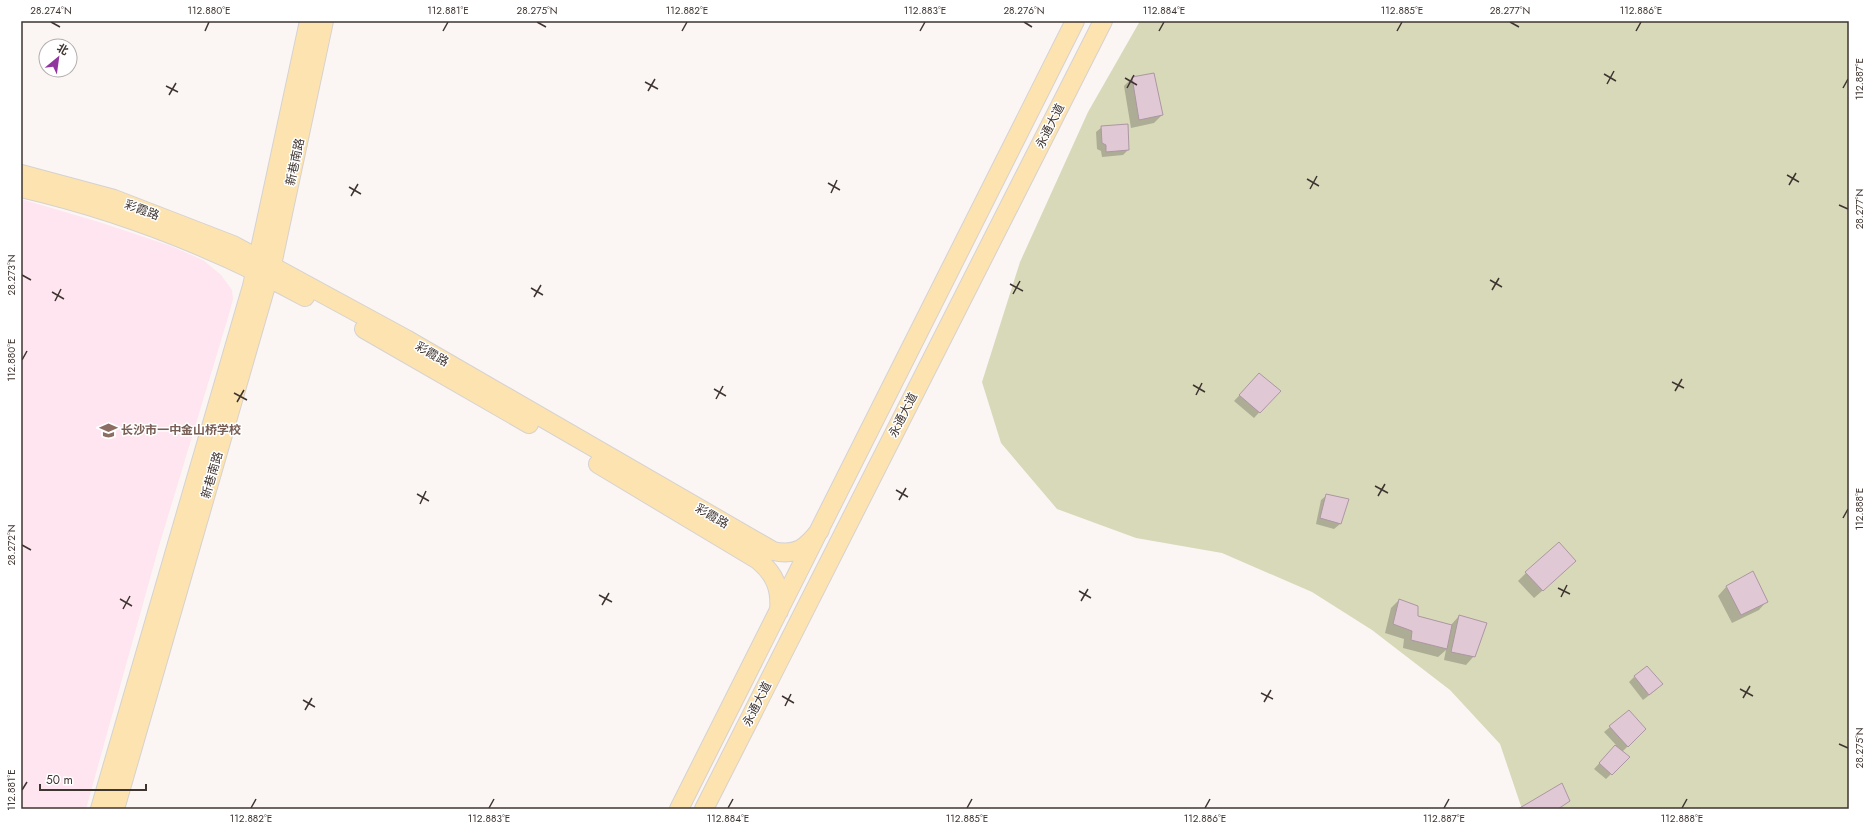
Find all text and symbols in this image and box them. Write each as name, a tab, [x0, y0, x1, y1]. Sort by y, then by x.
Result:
text: 28.274°N	[30, 3, 72, 18]
text: 112.880°E	[188, 3, 230, 18]
text: 112.881°E	[427, 3, 469, 18]
text: 28.275°N	[516, 3, 558, 18]
text: 112.882°E	[666, 3, 708, 18]
text: 112.883°E	[904, 3, 946, 18]
text: 28.276°N	[1003, 3, 1045, 18]
text: 112.884°E	[1143, 3, 1185, 18]
text: 112.885°E	[1381, 3, 1423, 18]
text: 28.277°N	[1490, 3, 1530, 18]
text: 112.886°E	[1620, 3, 1662, 18]
north arrow	[38, 38, 78, 78]
text: 北	[54, 40, 72, 59]
text: 112.887°E	[1852, 58, 1867, 100]
street label: 永通大道	[1031, 101, 1069, 151]
street label: 新巷南路	[281, 137, 309, 187]
text: 28.277°N	[1852, 189, 1867, 229]
street label: 彩霞路	[122, 195, 162, 225]
text: 28.273°N	[4, 255, 19, 295]
street label: 彩霞路	[412, 337, 452, 371]
text: 112.880°E	[4, 339, 19, 381]
street label: 永通大道	[884, 390, 922, 440]
school or university icon: 长沙市一中金山桥学校	[98, 420, 118, 440]
place label: 长沙市一中金山桥学校	[121, 421, 241, 439]
street label: 新巷南路	[197, 449, 227, 501]
text: 112.888°E	[1852, 488, 1867, 530]
street label: 彩霞路	[692, 499, 732, 533]
text: 28.272°N	[4, 524, 19, 566]
street label: 永通大道	[738, 679, 776, 729]
text: 28.275°N	[1852, 727, 1867, 769]
scale bar	[40, 766, 146, 792]
text: 112.881°E	[4, 769, 19, 811]
text: 50 m	[46, 771, 73, 789]
text: 112.882°E	[230, 811, 272, 826]
text: 112.883°E	[468, 811, 510, 826]
text: 112.884°E	[707, 811, 749, 826]
text: 112.885°E	[946, 811, 988, 826]
text: 112.886°E	[1184, 811, 1226, 826]
text: 112.887°E	[1423, 811, 1465, 826]
text: 112.888°E	[1661, 811, 1703, 826]

